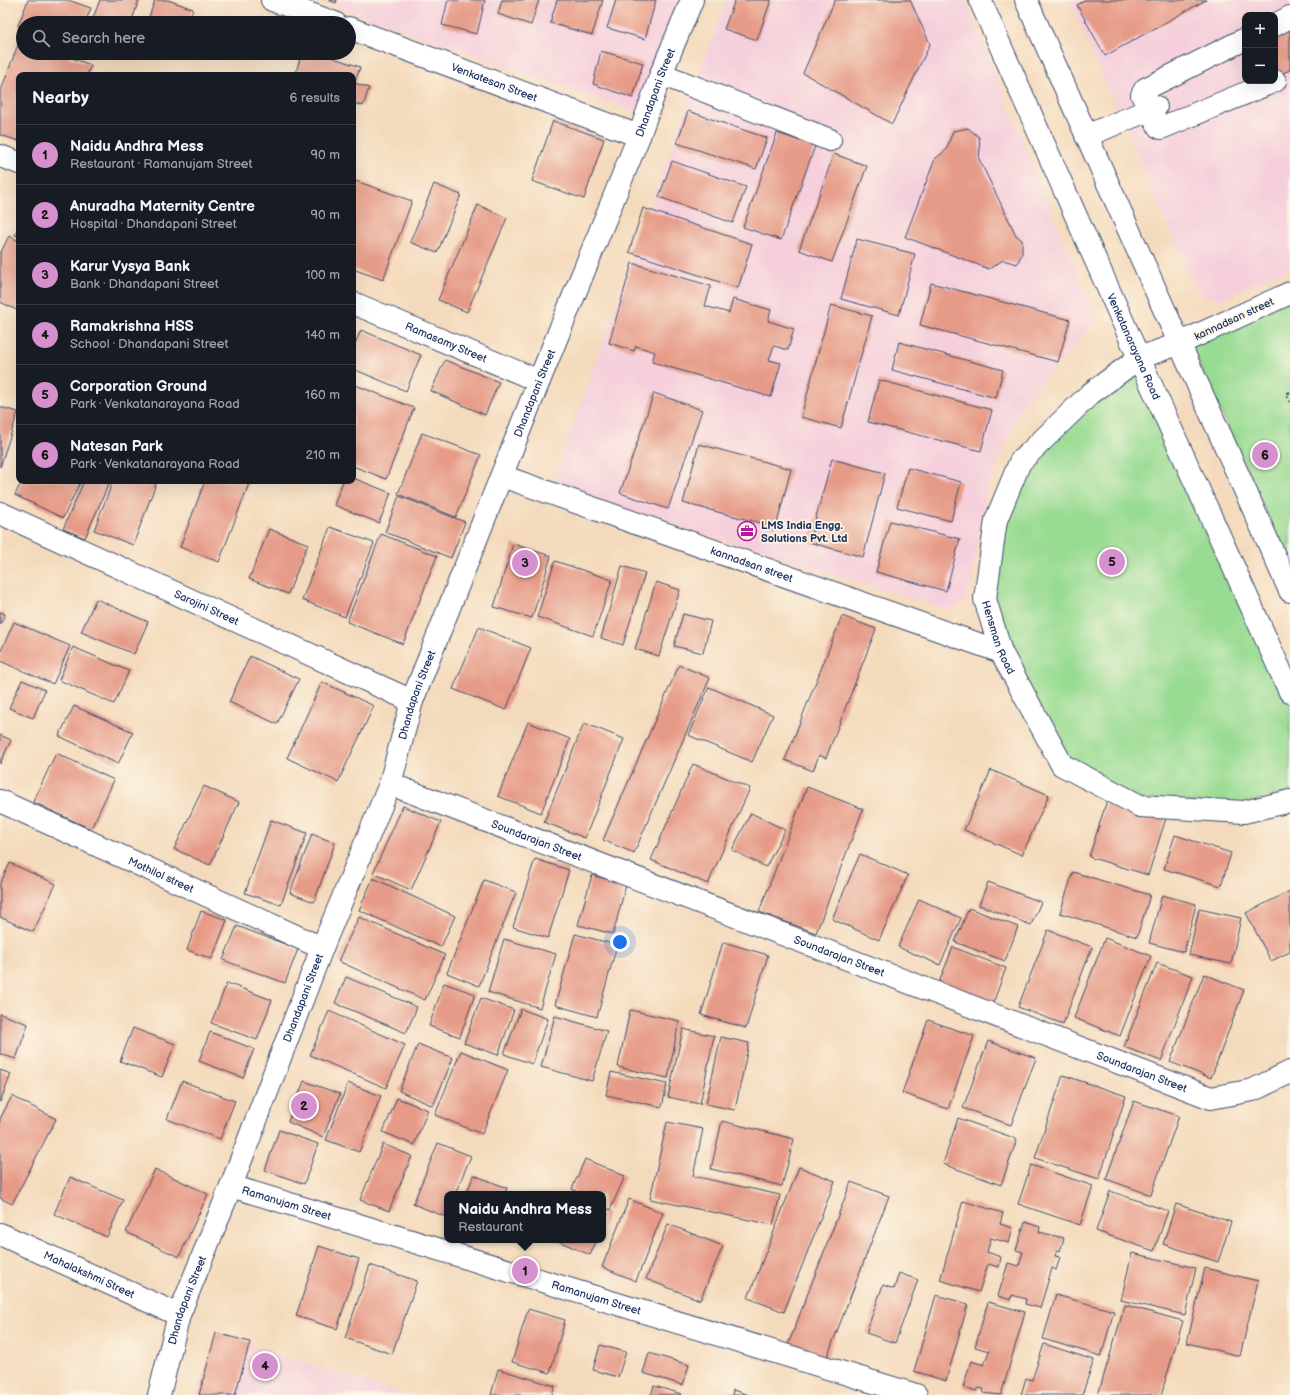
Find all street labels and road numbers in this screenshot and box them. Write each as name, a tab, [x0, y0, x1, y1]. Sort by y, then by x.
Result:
street label: Dhandapani Street	[633, 46, 678, 139]
street label: Venkatesan Street	[450, 60, 540, 104]
street label: Venkatanarayana Road	[1105, 291, 1163, 401]
street label: kannadsan street	[1192, 295, 1276, 343]
street label: Ramasamy Street	[403, 319, 490, 365]
street label: Dhandapani Street	[511, 347, 558, 439]
street label: kannadsan street	[709, 544, 795, 585]
street label: Sarojini Street	[172, 587, 241, 628]
street label: Hensman Road	[979, 599, 1018, 676]
street label: Dhandapani Street	[396, 648, 438, 741]
street label: Soundarajan Street	[490, 817, 584, 863]
street label: Mothilol street	[126, 854, 196, 895]
street label: Soundarajan Street	[792, 933, 887, 979]
street label: Dhandapani Street	[280, 951, 326, 1044]
street label: Soundarajan Street	[1095, 1048, 1190, 1095]
street label: Ramanujam Street	[240, 1183, 333, 1223]
street label: Mahalakshmi Street	[42, 1248, 137, 1301]
street label: Dhandapani Street	[165, 1253, 209, 1346]
street label: Ramanujam Street	[550, 1278, 643, 1317]

